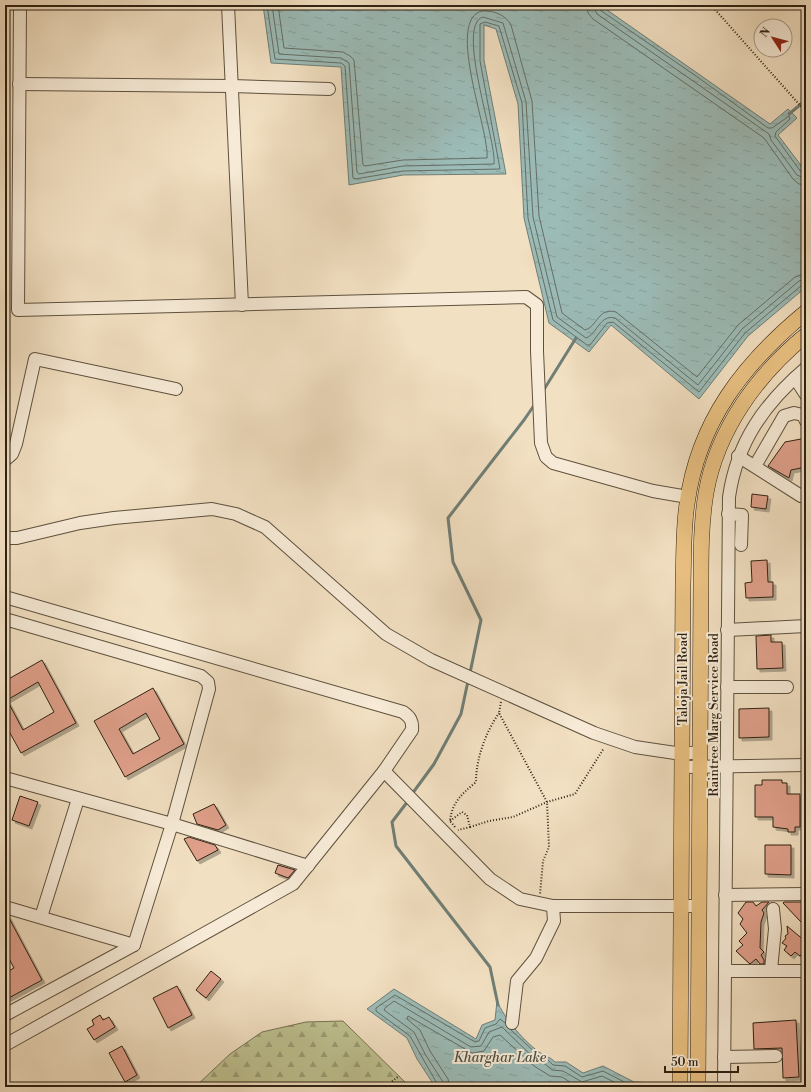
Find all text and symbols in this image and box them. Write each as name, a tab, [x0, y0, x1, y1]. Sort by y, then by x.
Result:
north arrow	[753, 18, 793, 58]
text: N	[757, 25, 774, 40]
street label: Taloja Jail Road	[675, 632, 691, 725]
street label: Raintree Marg Service Road	[706, 633, 722, 797]
scale bar	[665, 1048, 738, 1074]
water label: Kharghar Lake	[454, 1049, 547, 1067]
text: 50 m	[671, 1055, 699, 1070]

